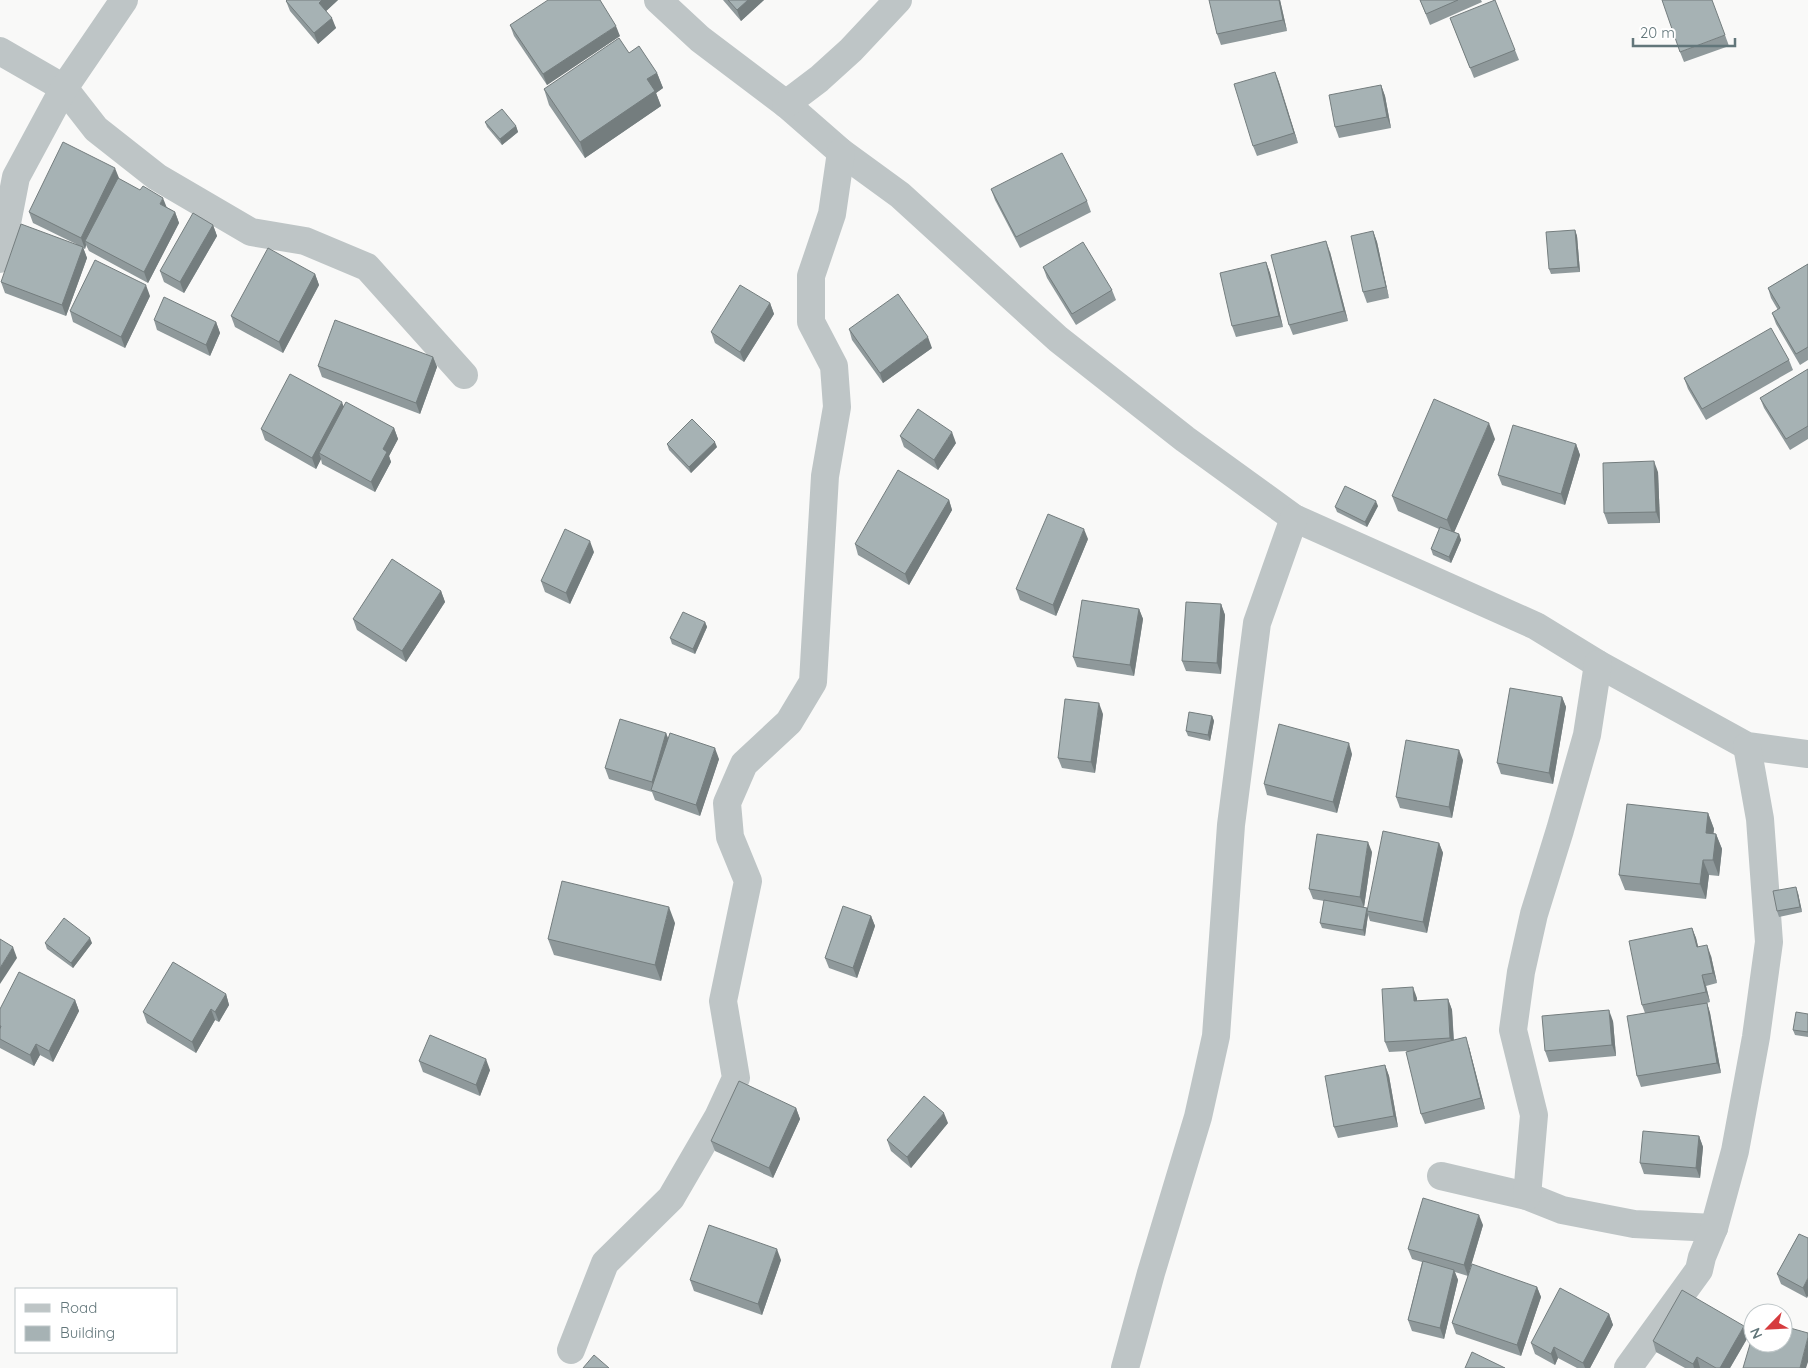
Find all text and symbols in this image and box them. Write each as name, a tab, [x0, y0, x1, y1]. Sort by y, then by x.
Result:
scale bar	[1633, 15, 1736, 47]
text: 20 m	[1640, 23, 1675, 42]
legend	[15, 1288, 178, 1353]
text: Road	[60, 1298, 97, 1317]
north arrow	[1743, 1303, 1793, 1353]
text: Building	[60, 1323, 115, 1342]
text: N	[1746, 1325, 1766, 1342]

